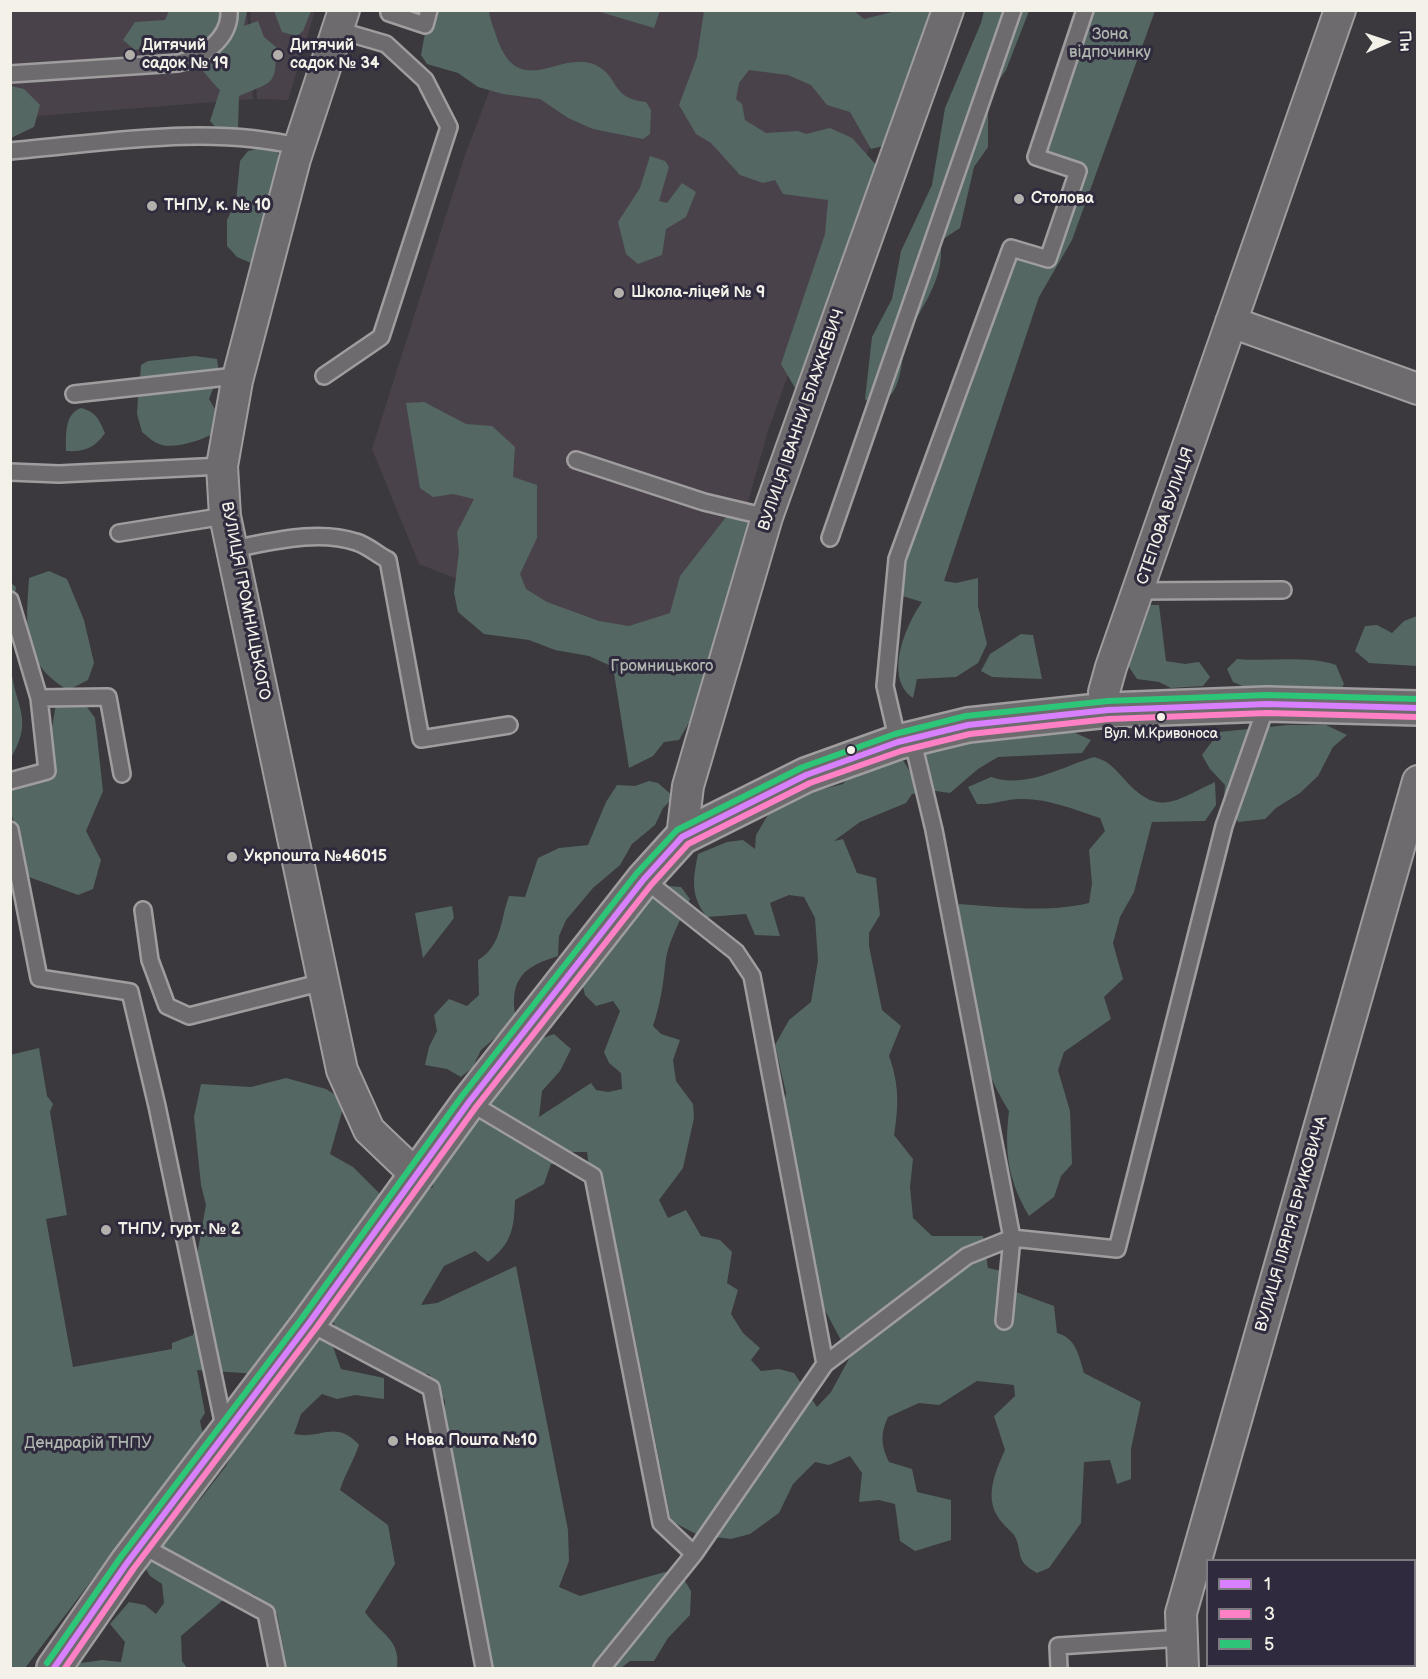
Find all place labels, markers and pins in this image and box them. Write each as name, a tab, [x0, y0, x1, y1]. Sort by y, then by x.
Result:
place label: Дитячий садок № 19	[142, 36, 229, 74]
place label: Дитячий садок № 34	[290, 36, 379, 74]
marker: Дитячий садок № 19	[123, 48, 137, 62]
marker: Дитячий садок № 34	[271, 48, 285, 62]
place label: Столова	[1031, 189, 1094, 209]
marker: Столова	[1012, 192, 1026, 206]
place label: ТНПУ, к. № 10	[164, 196, 271, 216]
marker: ТНПУ, к. № 10	[145, 199, 159, 213]
place label: Школа-ліцей № 9	[631, 283, 765, 303]
marker: Школа-ліцей № 9	[612, 286, 626, 300]
marker: Вул. М.Кривоноса	[1155, 711, 1167, 723]
place label: Вул. М.Кривоноса	[1104, 726, 1218, 742]
unlabelled marker	[845, 744, 857, 756]
place label: Укрпошта №46015	[244, 847, 387, 867]
marker: Укрпошта №46015	[225, 850, 239, 864]
place label: ТНПУ, гурт. № 2	[118, 1220, 240, 1240]
marker: ТНПУ, гурт. № 2	[99, 1223, 113, 1237]
place label: Нова Пошта №10	[405, 1431, 537, 1451]
marker: Нова Пошта №10	[386, 1434, 400, 1448]

